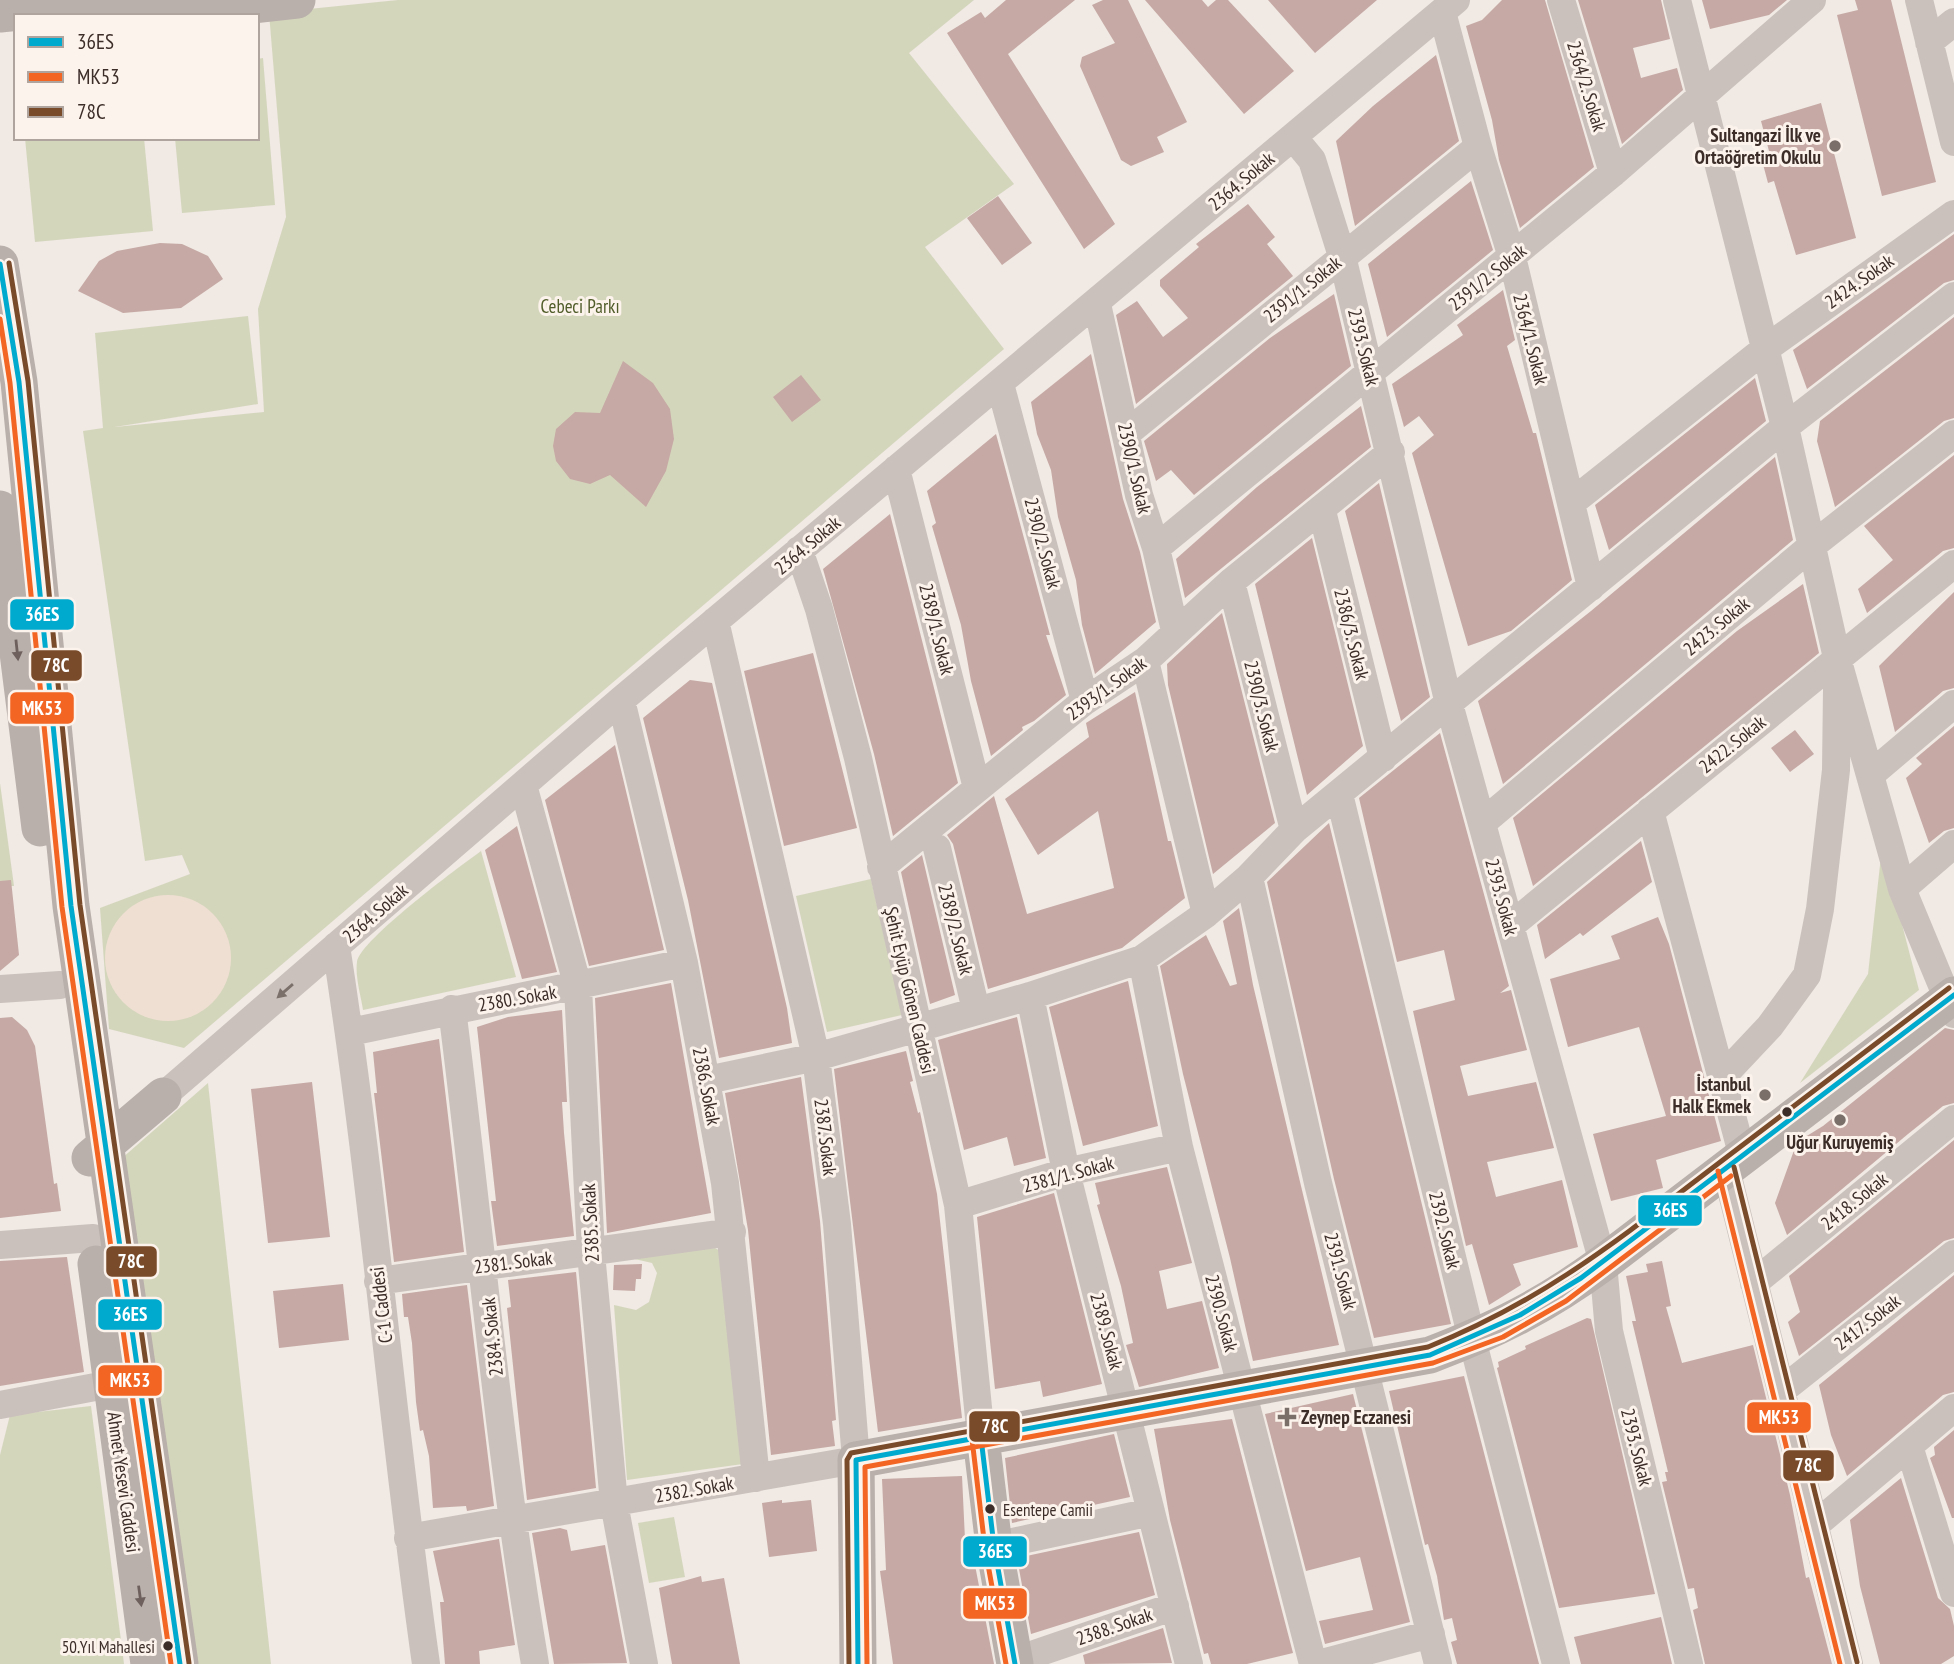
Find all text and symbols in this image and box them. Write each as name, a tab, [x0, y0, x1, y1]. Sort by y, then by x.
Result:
legend	[14, 14, 259, 140]
text: 36ES	[77, 28, 114, 55]
street label: 2364/2. Sokak	[1562, 38, 1612, 135]
text: MK53	[77, 63, 120, 90]
text: 78C	[77, 98, 106, 125]
place label: Sultangazi İlk ve Ortaöğretim Okulu	[1695, 123, 1821, 169]
marker: Sultangazi İlk ve Ortaöğretim Okulu	[1827, 138, 1843, 154]
street label: 2364. Sokak	[1203, 146, 1279, 216]
street label: 2391/2. Sokak	[1443, 238, 1531, 316]
street label: 2424. Sokak	[1820, 248, 1899, 313]
street label: 2391/1. Sokak	[1258, 250, 1346, 328]
street label: 2364/1. Sokak	[1508, 291, 1554, 388]
park label: Cebeci Parkı	[540, 294, 620, 318]
street label: 2393. Sokak	[1343, 306, 1385, 389]
street label: 2390/1. Sokak	[1113, 420, 1157, 517]
street label: 2390/2. Sokak	[1019, 495, 1067, 592]
street label: 2364. Sokak	[769, 510, 845, 580]
street label: 2389/1. Sokak	[914, 581, 960, 678]
street label: 2386/3. Sokak	[1329, 586, 1375, 683]
street label: 2423. Sokak	[1678, 591, 1754, 661]
line badge: 36ES	[9, 598, 75, 631]
text: 36ES	[25, 602, 59, 626]
one-way arrow	[11, 639, 22, 661]
line badge: 78C	[30, 649, 83, 682]
street label: 2393/1. Sokak	[1061, 651, 1151, 725]
text: 78C	[43, 653, 70, 677]
street label: 2390/3. Sokak	[1239, 658, 1285, 755]
line badge: MK53	[9, 691, 75, 725]
text: MK53	[22, 696, 62, 720]
street label: 2422. Sokak	[1694, 709, 1771, 778]
street label: 2393. Sokak	[1480, 856, 1524, 939]
street label: 2364. Sokak	[337, 878, 413, 948]
street label: 2389/2. Sokak	[933, 881, 979, 978]
street label: Şehit Eyüp Gönen Caddesi	[879, 904, 941, 1076]
street label: 2380. Sokak	[476, 979, 559, 1017]
one-way arrow	[276, 983, 294, 999]
street label: 2386. Sokak	[688, 1045, 726, 1128]
place label: İstanbul Halk Ekmek	[1673, 1072, 1751, 1118]
marker: İstanbul Halk Ekmek	[1757, 1087, 1773, 1103]
street label: 2387. Sokak	[809, 1097, 843, 1177]
unlabelled marker	[1780, 1105, 1794, 1119]
marker: Uğur Kuruyemiş	[1832, 1112, 1848, 1128]
place label: Uğur Kuruyemiş	[1786, 1130, 1894, 1154]
street label: 2381/1. Sokak	[1020, 1150, 1117, 1198]
street label: 2418. Sokak	[1816, 1166, 1893, 1235]
street label: 2385. Sokak	[576, 1182, 604, 1263]
street label: 2392. Sokak	[1424, 1189, 1466, 1272]
line badge: 36ES	[1637, 1194, 1703, 1227]
text: 36ES	[1653, 1198, 1687, 1222]
street label: 2391. Sokak	[1319, 1230, 1363, 1313]
line badge: 78C	[105, 1245, 158, 1278]
street label: 2381. Sokak	[472, 1245, 554, 1279]
text: 78C	[118, 1249, 145, 1273]
street label: C-1 Caddesi	[364, 1266, 398, 1344]
street label: 2390. Sokak	[1200, 1272, 1244, 1355]
street label: 2417. Sokak	[1829, 1288, 1905, 1355]
street label: 2389. Sokak	[1085, 1290, 1129, 1373]
street label: 2384. Sokak	[476, 1296, 508, 1378]
line badge: 36ES	[97, 1298, 163, 1331]
text: 36ES	[113, 1302, 147, 1326]
line badge: MK53	[97, 1364, 163, 1397]
text: MK53	[110, 1368, 150, 1392]
line badge: MK53	[1746, 1401, 1812, 1434]
place label: Zeynep Eczanesi	[1301, 1405, 1411, 1429]
text: MK53	[1759, 1405, 1799, 1429]
street label: 2393. Sokak	[1616, 1406, 1658, 1489]
marker: Zeynep Eczanesi	[1279, 1409, 1295, 1425]
street label: Ahmet Yesevi Caddesi	[102, 1410, 146, 1554]
line badge: 78C	[968, 1410, 1021, 1443]
text: 78C	[982, 1414, 1009, 1438]
line badge: 78C	[1782, 1449, 1835, 1482]
text: 78C	[1795, 1453, 1822, 1477]
street label: 2382. Sokak	[653, 1470, 736, 1508]
place label: Esentepe Camii	[1003, 1499, 1093, 1521]
marker: Esentepe Camii	[983, 1502, 997, 1516]
line badge: 36ES	[962, 1535, 1028, 1568]
text: 36ES	[978, 1539, 1012, 1563]
one-way arrow	[135, 1585, 146, 1607]
line badge: MK53	[962, 1587, 1028, 1620]
text: MK53	[975, 1591, 1015, 1615]
street label: 2388. Sokak	[1073, 1602, 1156, 1650]
place label: 50.Yıl Mahallesi	[62, 1636, 155, 1658]
marker: 50.Yıl Mahallesi	[161, 1639, 175, 1653]

